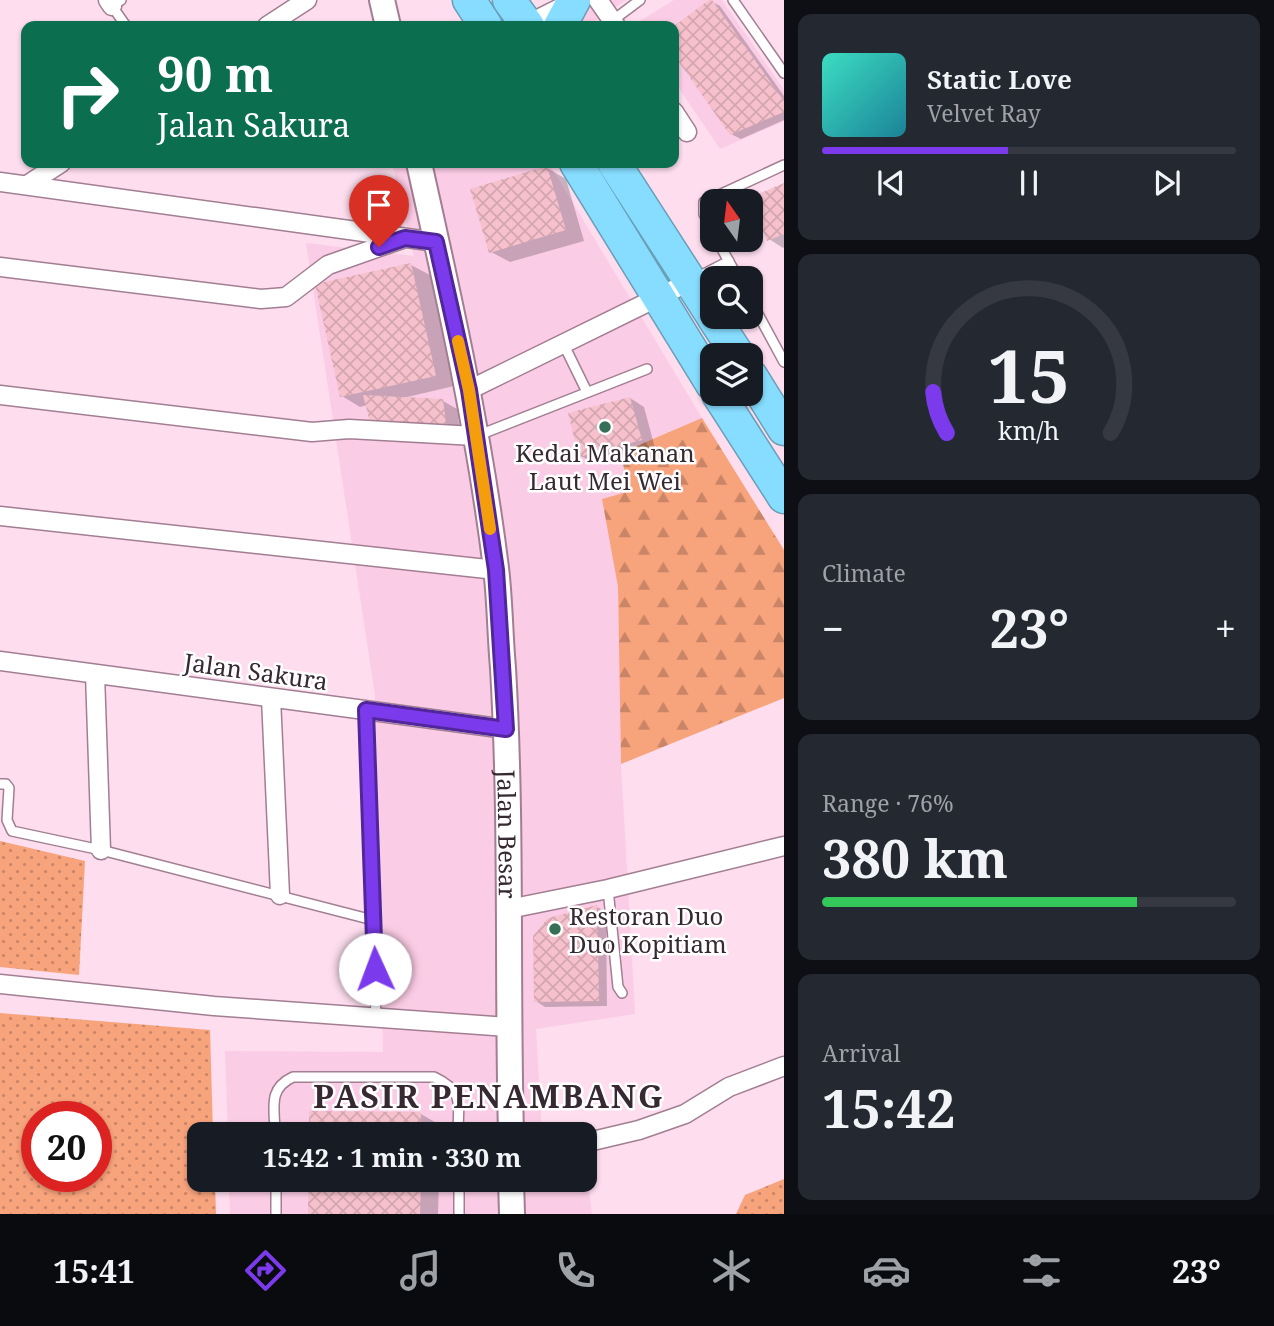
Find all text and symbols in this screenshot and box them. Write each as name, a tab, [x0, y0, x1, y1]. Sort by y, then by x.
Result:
text: 90 m	[157, 40, 273, 106]
icon: right	[42, 49, 133, 140]
text: Static Love	[927, 61, 1072, 97]
text: Velvet Ray	[927, 97, 1041, 129]
text: Jalan Sakura	[157, 103, 350, 146]
icon: previous	[872, 164, 910, 202]
icon: pause	[1010, 164, 1048, 202]
icon: next	[1148, 164, 1186, 202]
pin	[349, 175, 409, 247]
icon: arrive	[360, 186, 398, 224]
north arrow	[700, 189, 763, 252]
map controls	[700, 189, 763, 406]
button: search	[700, 266, 763, 329]
text: 15	[988, 325, 1070, 424]
button: layers	[700, 343, 763, 406]
text: km/h	[998, 413, 1060, 447]
marker: Kedai Makanan Laut Mei Wei	[597, 419, 613, 435]
place label: Kedai Makanan Laut Mei Wei	[515, 436, 695, 497]
text: Climate	[822, 557, 906, 589]
text: 23°	[990, 592, 1069, 663]
text: −	[822, 602, 844, 654]
text: +	[1215, 602, 1236, 654]
street label: Jalan Sakura	[181, 644, 330, 697]
street label: Jalan Besar	[491, 768, 525, 899]
text: Range · 76%	[822, 787, 954, 819]
text: 380 km	[822, 822, 1008, 893]
place label: Restoran Duo Duo Kopitiam	[569, 899, 727, 960]
marker: Restoran Duo Duo Kopitiam	[547, 921, 563, 937]
position arrow	[338, 932, 412, 1006]
text: Arrival	[822, 1037, 901, 1069]
text: 15:42	[822, 1072, 955, 1143]
district label: PASIR PENAMBANG	[313, 1074, 665, 1117]
speed limit sign: 20	[21, 1101, 112, 1192]
text: 15:42 · 1 min · 330 m	[262, 1139, 522, 1175]
icon: directions	[241, 1246, 290, 1295]
icon: music	[396, 1246, 445, 1295]
icon: phone	[551, 1246, 600, 1295]
icon: climate	[707, 1246, 756, 1295]
icon: car	[862, 1246, 911, 1295]
icon: filters	[1017, 1246, 1066, 1295]
text: 15:41	[53, 1249, 135, 1292]
text: 23°	[1172, 1249, 1221, 1292]

